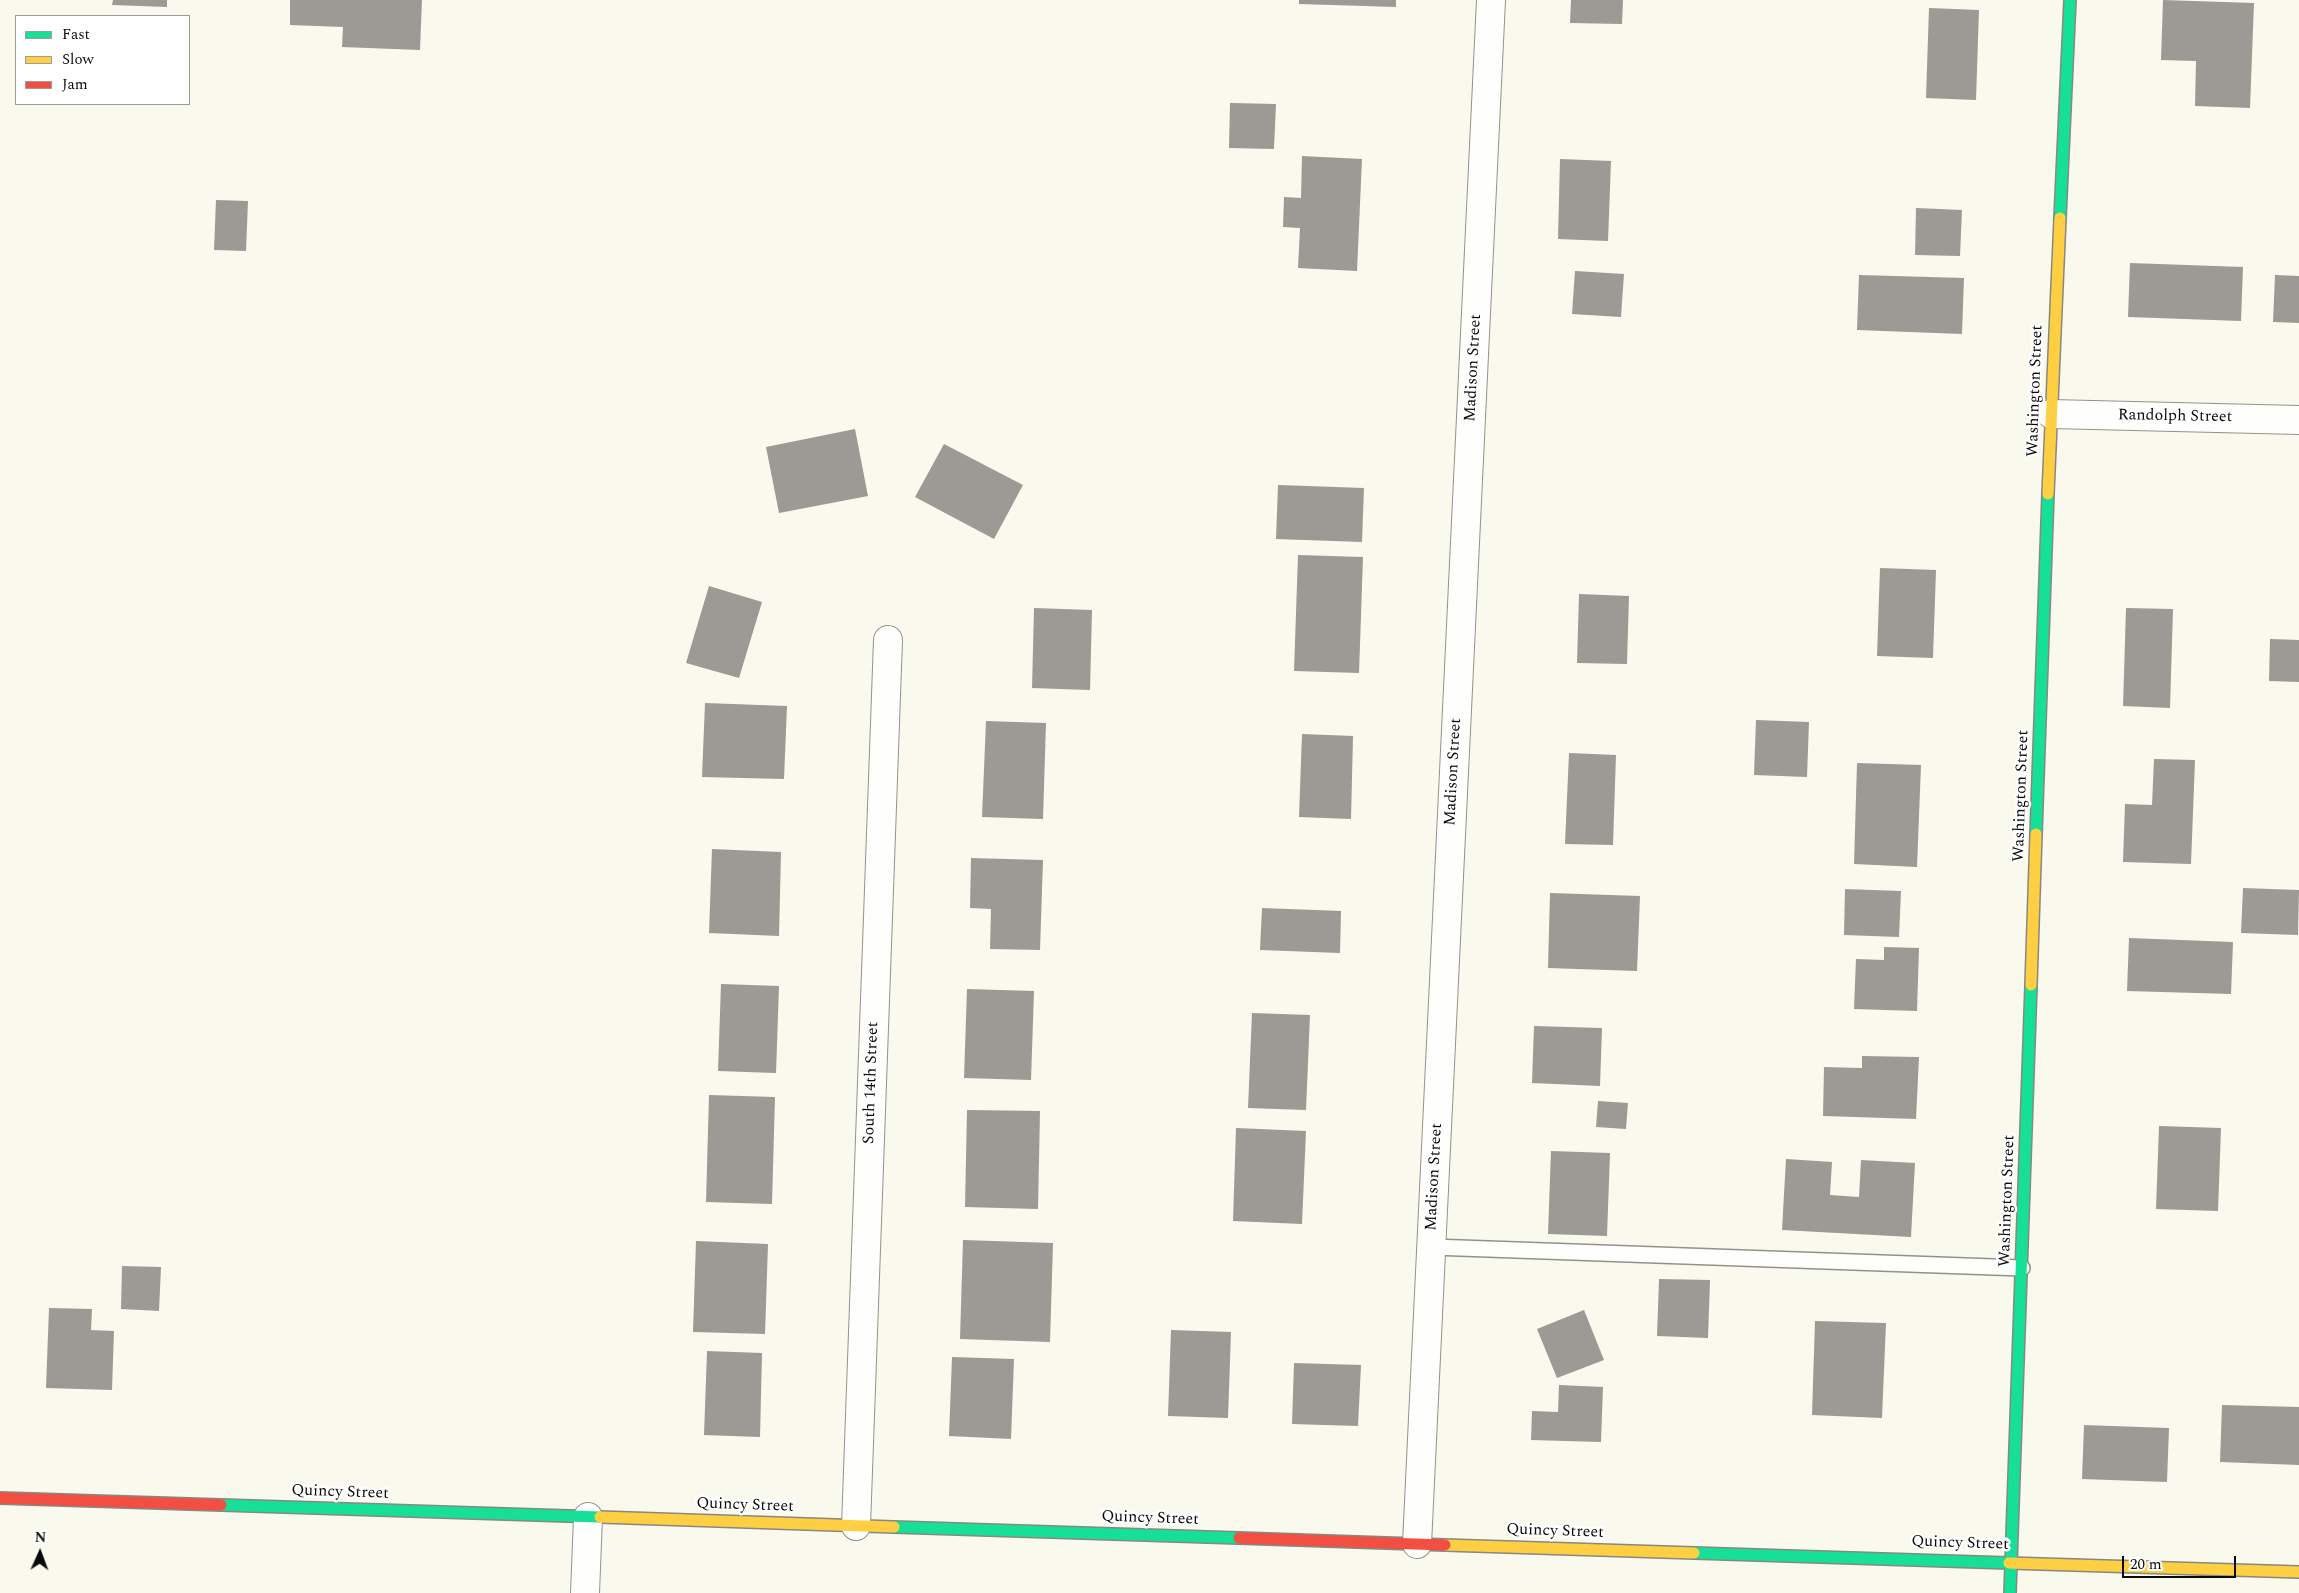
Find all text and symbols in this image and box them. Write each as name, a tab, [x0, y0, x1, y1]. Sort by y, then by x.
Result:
legend	[15, 15, 190, 105]
text: Fast	[62, 23, 90, 46]
text: Slow	[62, 48, 94, 71]
text: Jam	[62, 73, 88, 96]
street label: Madison Street	[1462, 314, 1486, 422]
street label: Washington Street	[2024, 325, 2048, 457]
street label: Randolph Street	[2118, 406, 2232, 428]
street label: Madison Street	[1442, 718, 1466, 826]
street label: Washington Street	[2010, 730, 2034, 862]
street label: South 14th Street	[860, 1022, 884, 1144]
street label: Madison Street	[1423, 1123, 1447, 1231]
street label: Washington Street	[1996, 1135, 2020, 1267]
street label: Quincy Street	[291, 1482, 389, 1504]
street label: Quincy Street	[696, 1495, 794, 1517]
street label: Quincy Street	[1101, 1508, 1199, 1530]
street label: Quincy Street	[1506, 1521, 1604, 1543]
text: N	[34, 1527, 47, 1548]
north arrow	[15, 1528, 65, 1578]
street label: Quincy Street	[1911, 1533, 2009, 1555]
scale bar	[2124, 1546, 2238, 1578]
text: 20 m	[2130, 1553, 2162, 1576]

